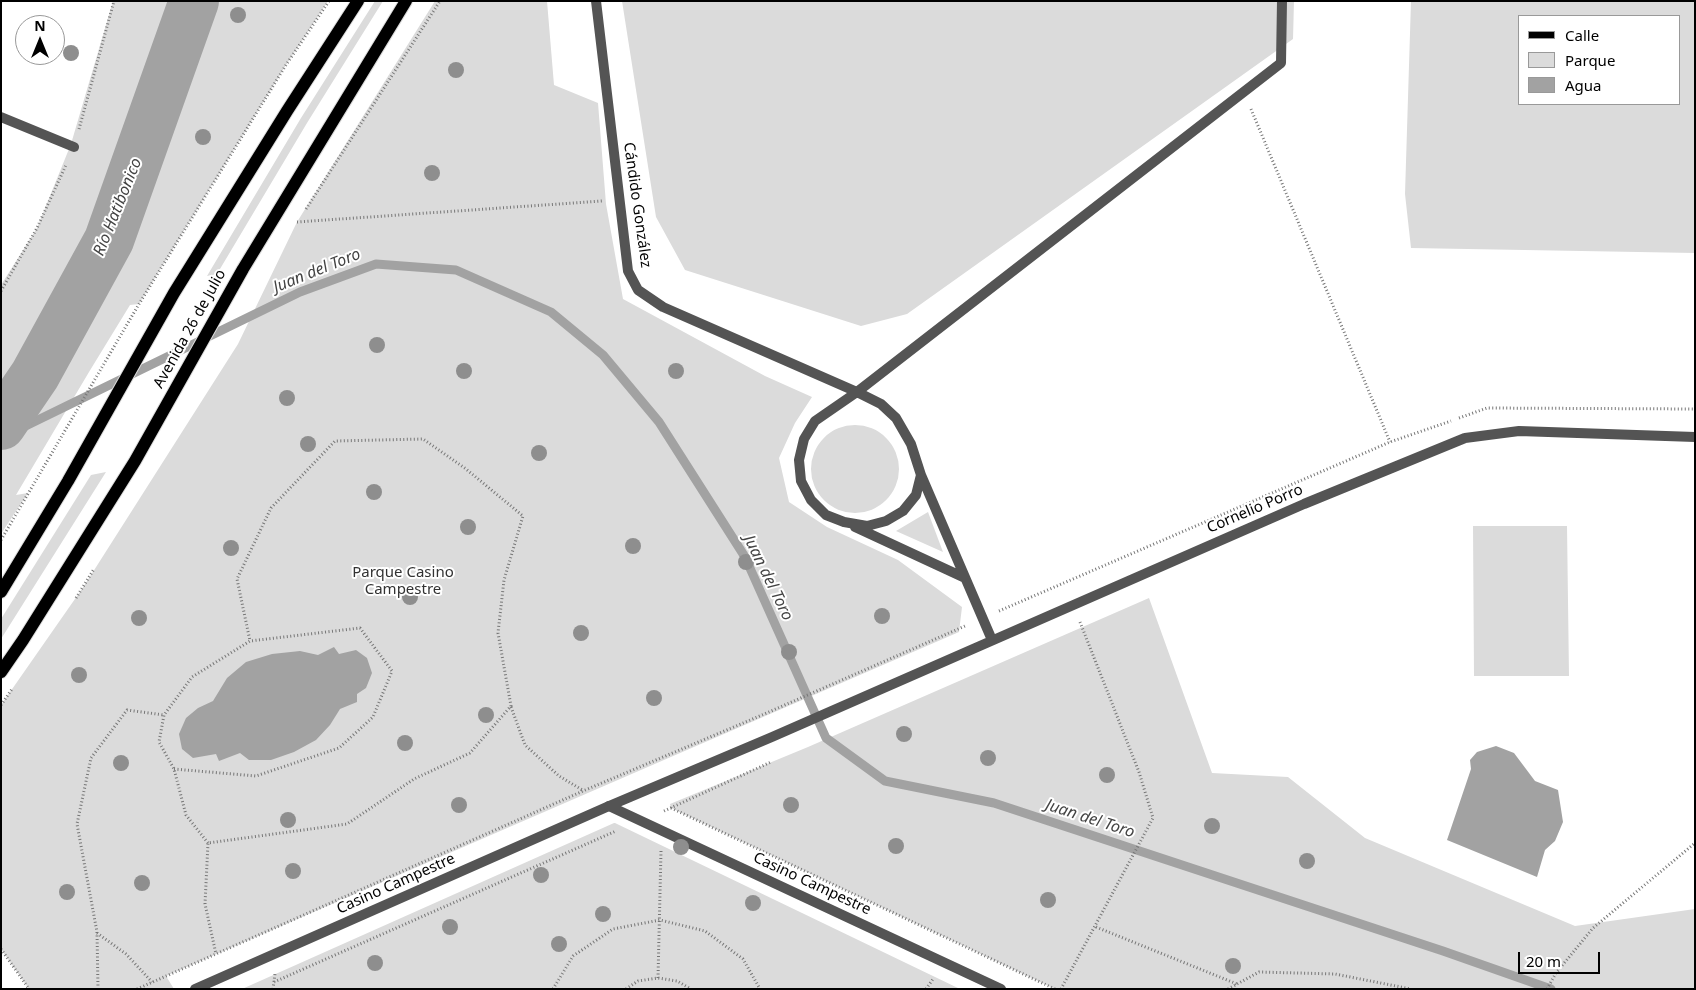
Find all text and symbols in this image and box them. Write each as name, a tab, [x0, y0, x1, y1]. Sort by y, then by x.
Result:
north arrow	[15, 15, 65, 65]
legend	[1518, 15, 1681, 105]
text: N	[34, 16, 46, 35]
text: Calle	[1565, 25, 1599, 45]
text: Parque	[1565, 50, 1615, 70]
text: Agua	[1565, 75, 1602, 95]
street label: Cándido González	[619, 141, 655, 269]
water label: Río Hatibonico	[90, 155, 146, 259]
water label: Juan del Toro	[270, 245, 364, 297]
street label: Avenida 26 de Julio	[150, 266, 230, 392]
street label: Cornelio Porro	[1204, 481, 1306, 537]
water label: Juan del Toro	[739, 532, 797, 624]
park label: Parque Casino Campestre	[352, 564, 454, 599]
water label: Juan del Toro	[1043, 796, 1137, 842]
street label: Casino Campestre	[750, 849, 874, 919]
street label: Casino Campestre	[334, 850, 458, 918]
scale bar	[1521, 942, 1604, 974]
text: 20 m	[1526, 951, 1561, 971]

